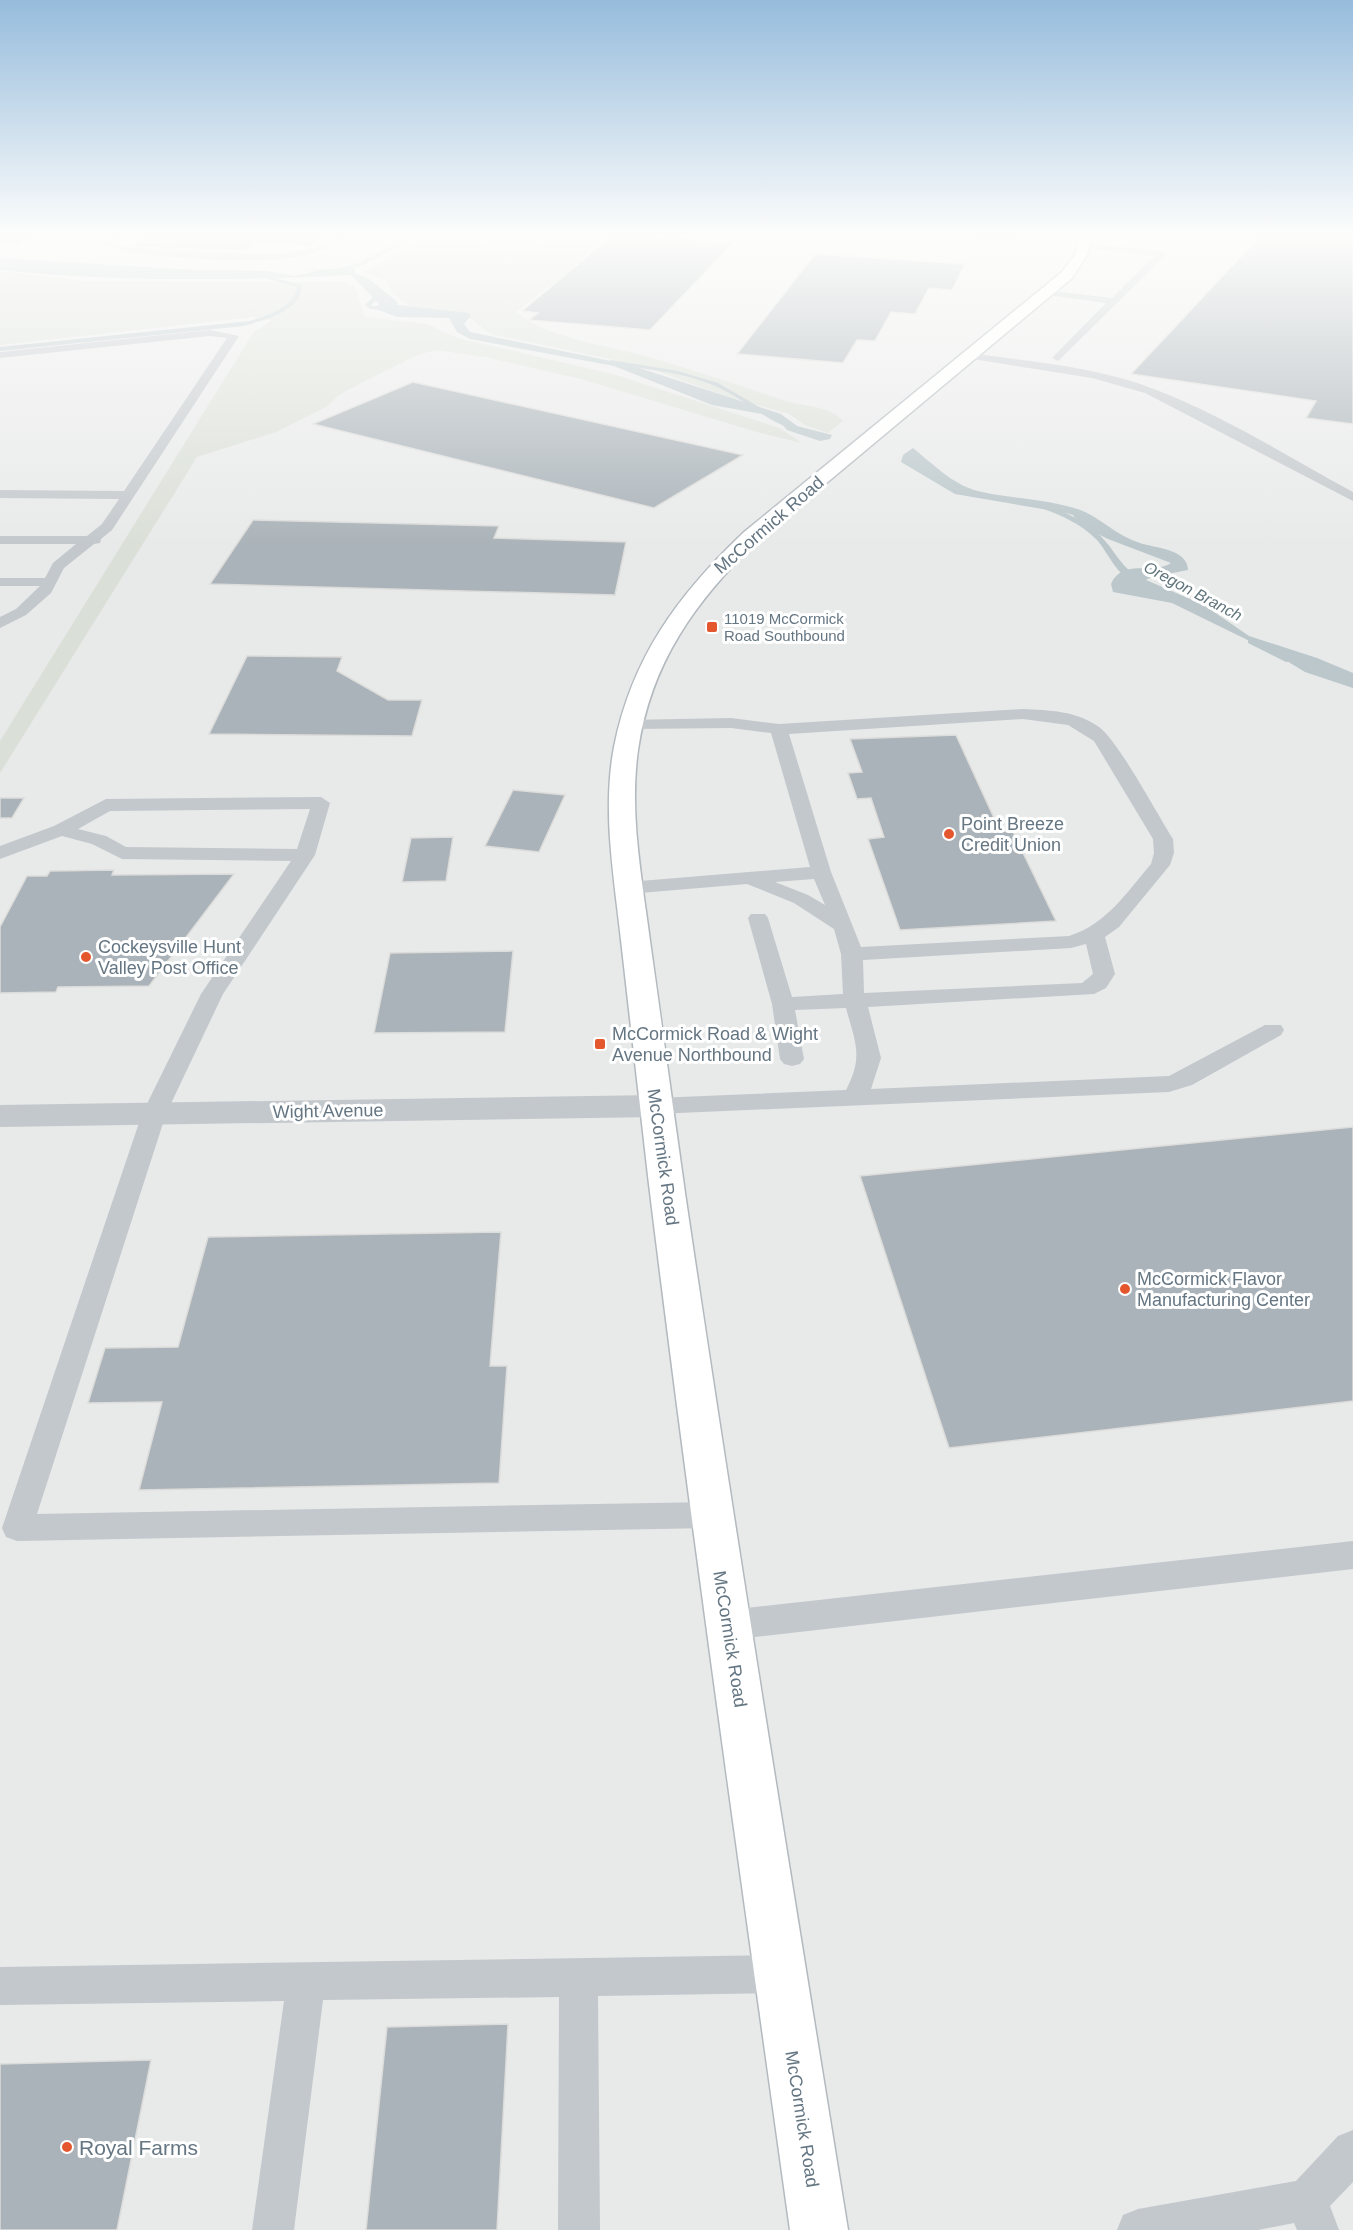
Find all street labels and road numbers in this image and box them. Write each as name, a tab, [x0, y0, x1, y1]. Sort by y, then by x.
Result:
street label: McCormick Road	[710, 472, 828, 578]
street label: McCormick Road	[643, 1087, 683, 1227]
street label: Wight Avenue	[272, 1100, 384, 1122]
street label: McCormick Road	[709, 1569, 751, 1709]
street label: McCormick Road	[781, 2049, 823, 2189]

